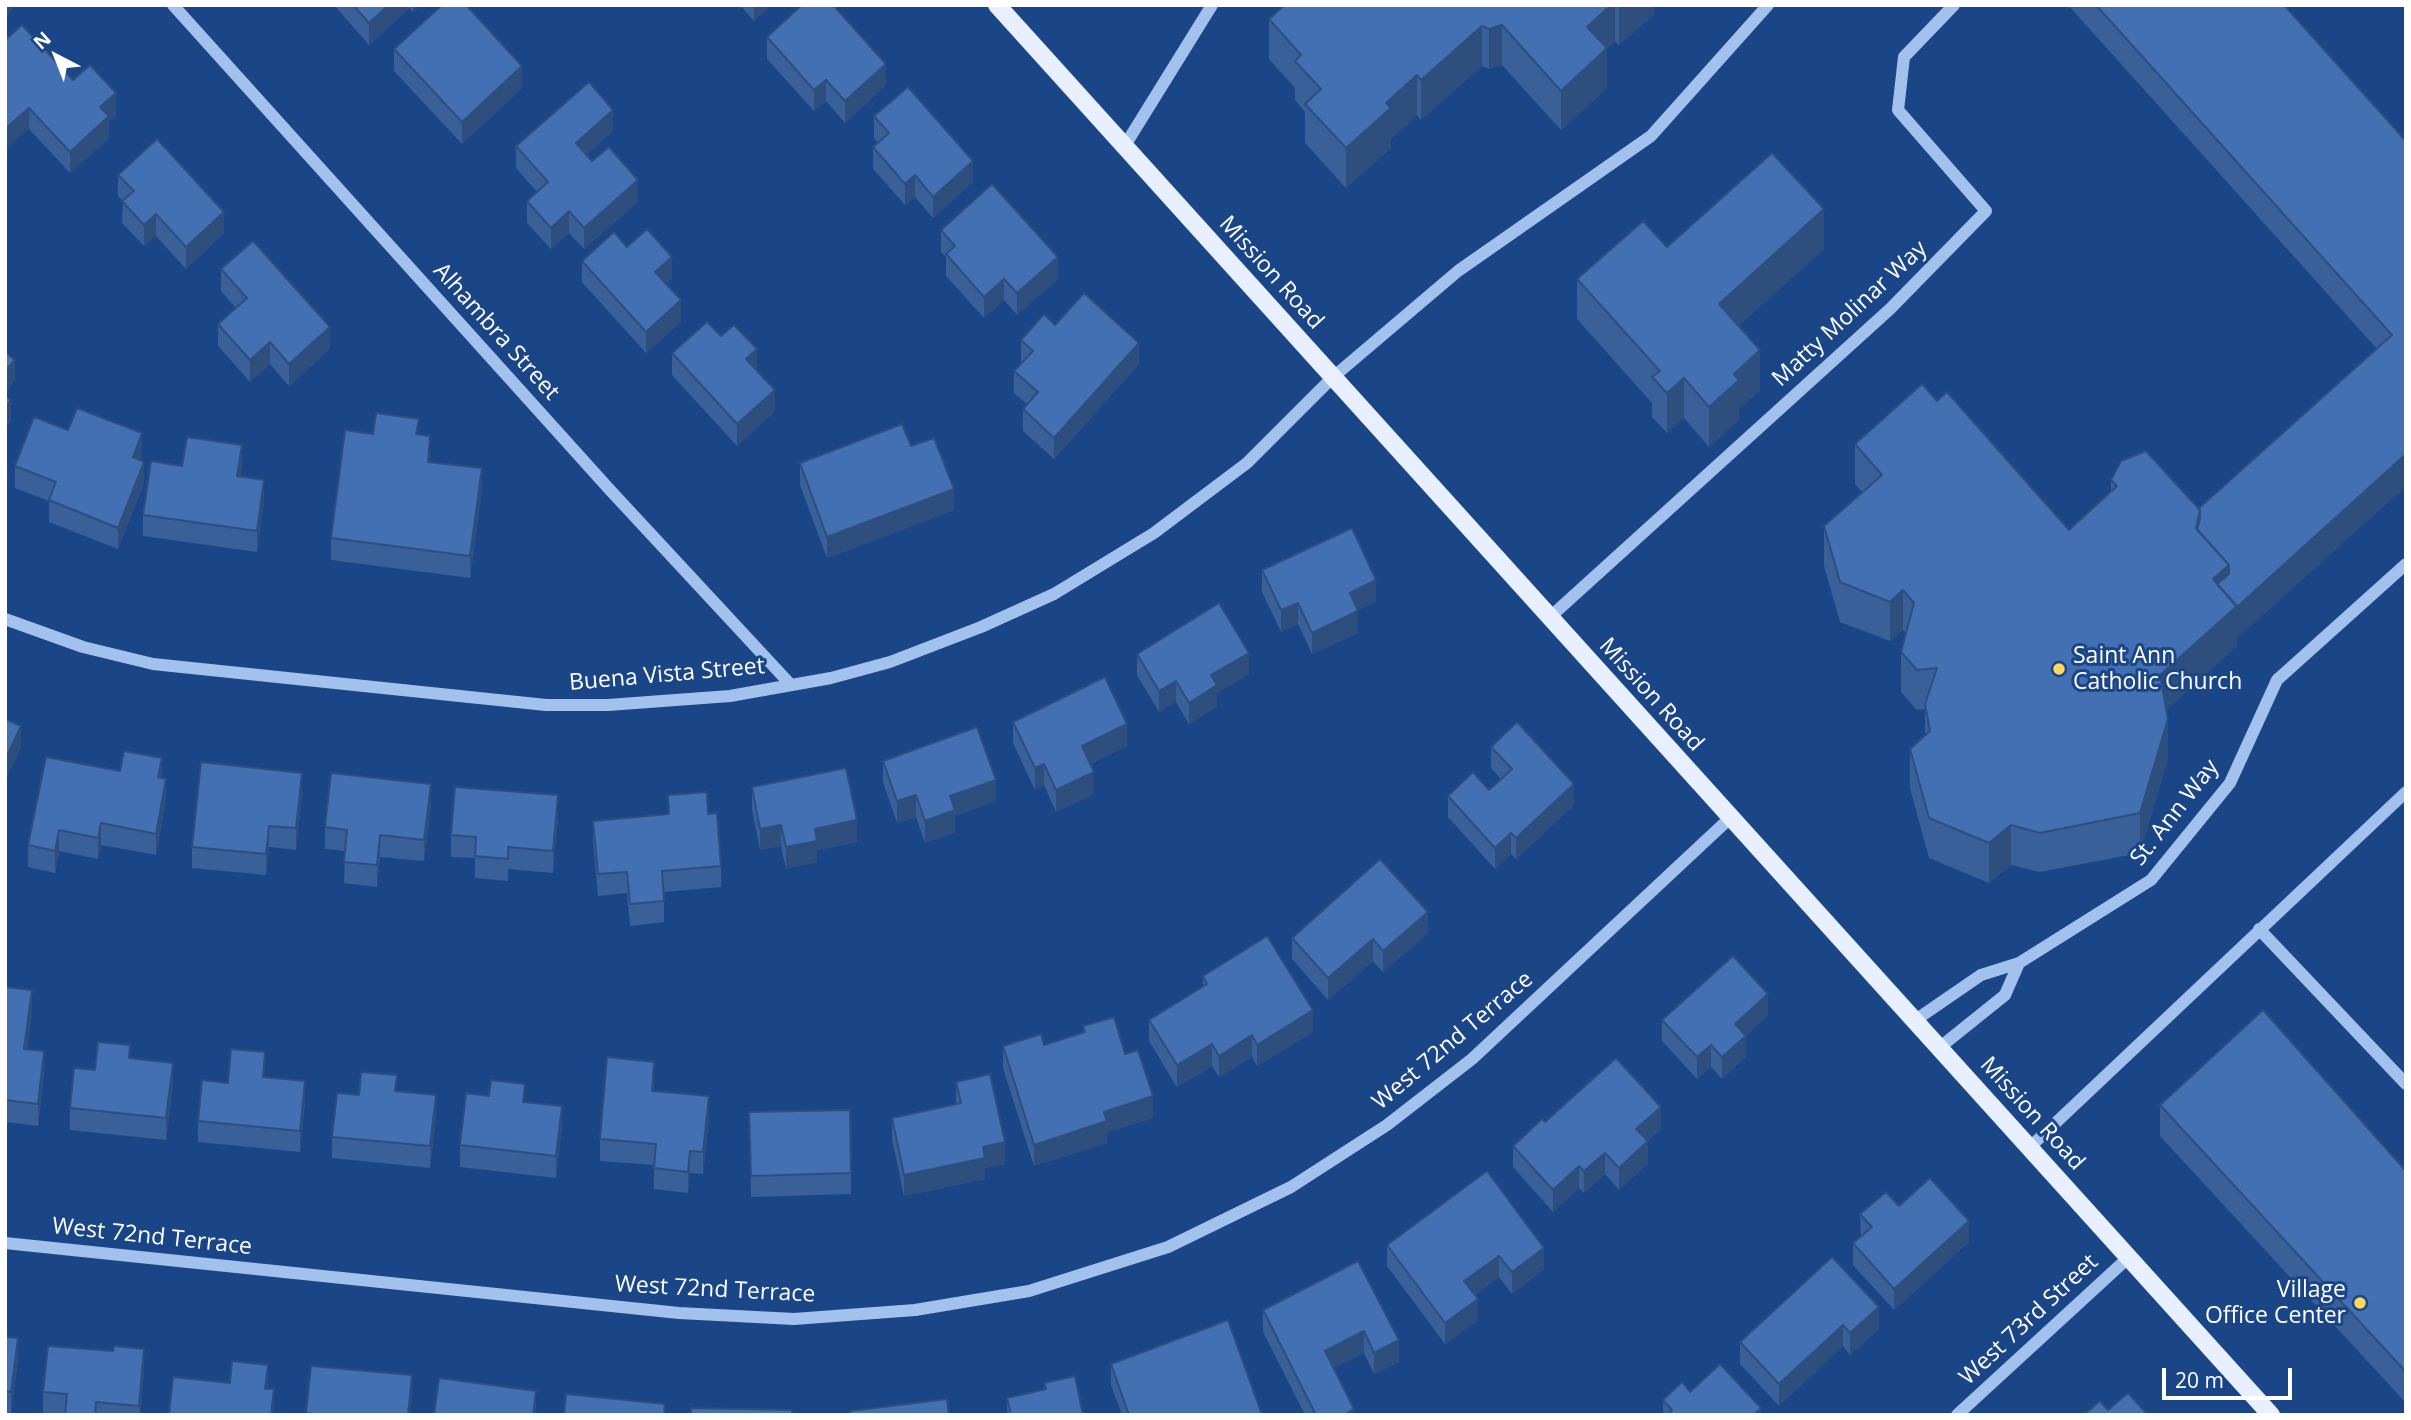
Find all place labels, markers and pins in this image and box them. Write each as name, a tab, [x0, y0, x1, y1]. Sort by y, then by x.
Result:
place label: Saint Ann Catholic Church	[2073, 642, 2242, 696]
marker: Saint Ann Catholic Church	[2051, 661, 2067, 677]
place label: Village Office Center	[2205, 1276, 2346, 1330]
marker: Village Office Center	[2352, 1295, 2368, 1311]

